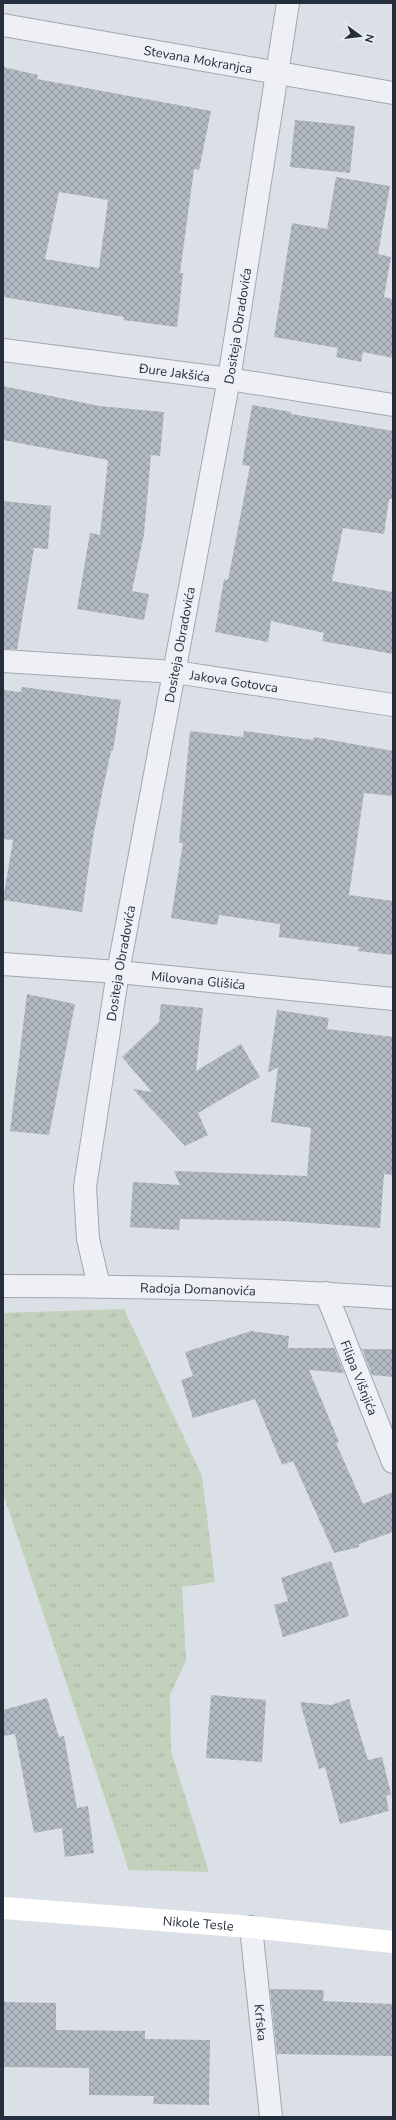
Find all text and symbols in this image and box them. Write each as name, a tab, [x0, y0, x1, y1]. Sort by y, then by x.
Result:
north arrow	[340, 16, 380, 56]
text: N	[361, 33, 377, 44]
street label: Stevana Mokranjca	[142, 42, 254, 78]
street label: Dositeja Obradovića	[220, 267, 256, 386]
street label: Đure Jakšića	[137, 359, 211, 386]
street label: Dositeja Obradovića	[161, 585, 200, 704]
street label: Jakova Gotovca	[187, 666, 279, 697]
street label: Dositeja Obradovića	[103, 904, 140, 1022]
street label: Milovana Glišića	[150, 967, 246, 994]
street label: Radoja Domanovića	[140, 1279, 256, 1301]
street label: Filipa Višnjića	[336, 1338, 382, 1418]
street label: Nikole Tesle	[162, 1912, 235, 1936]
street label: Krfska	[249, 2003, 271, 2042]

